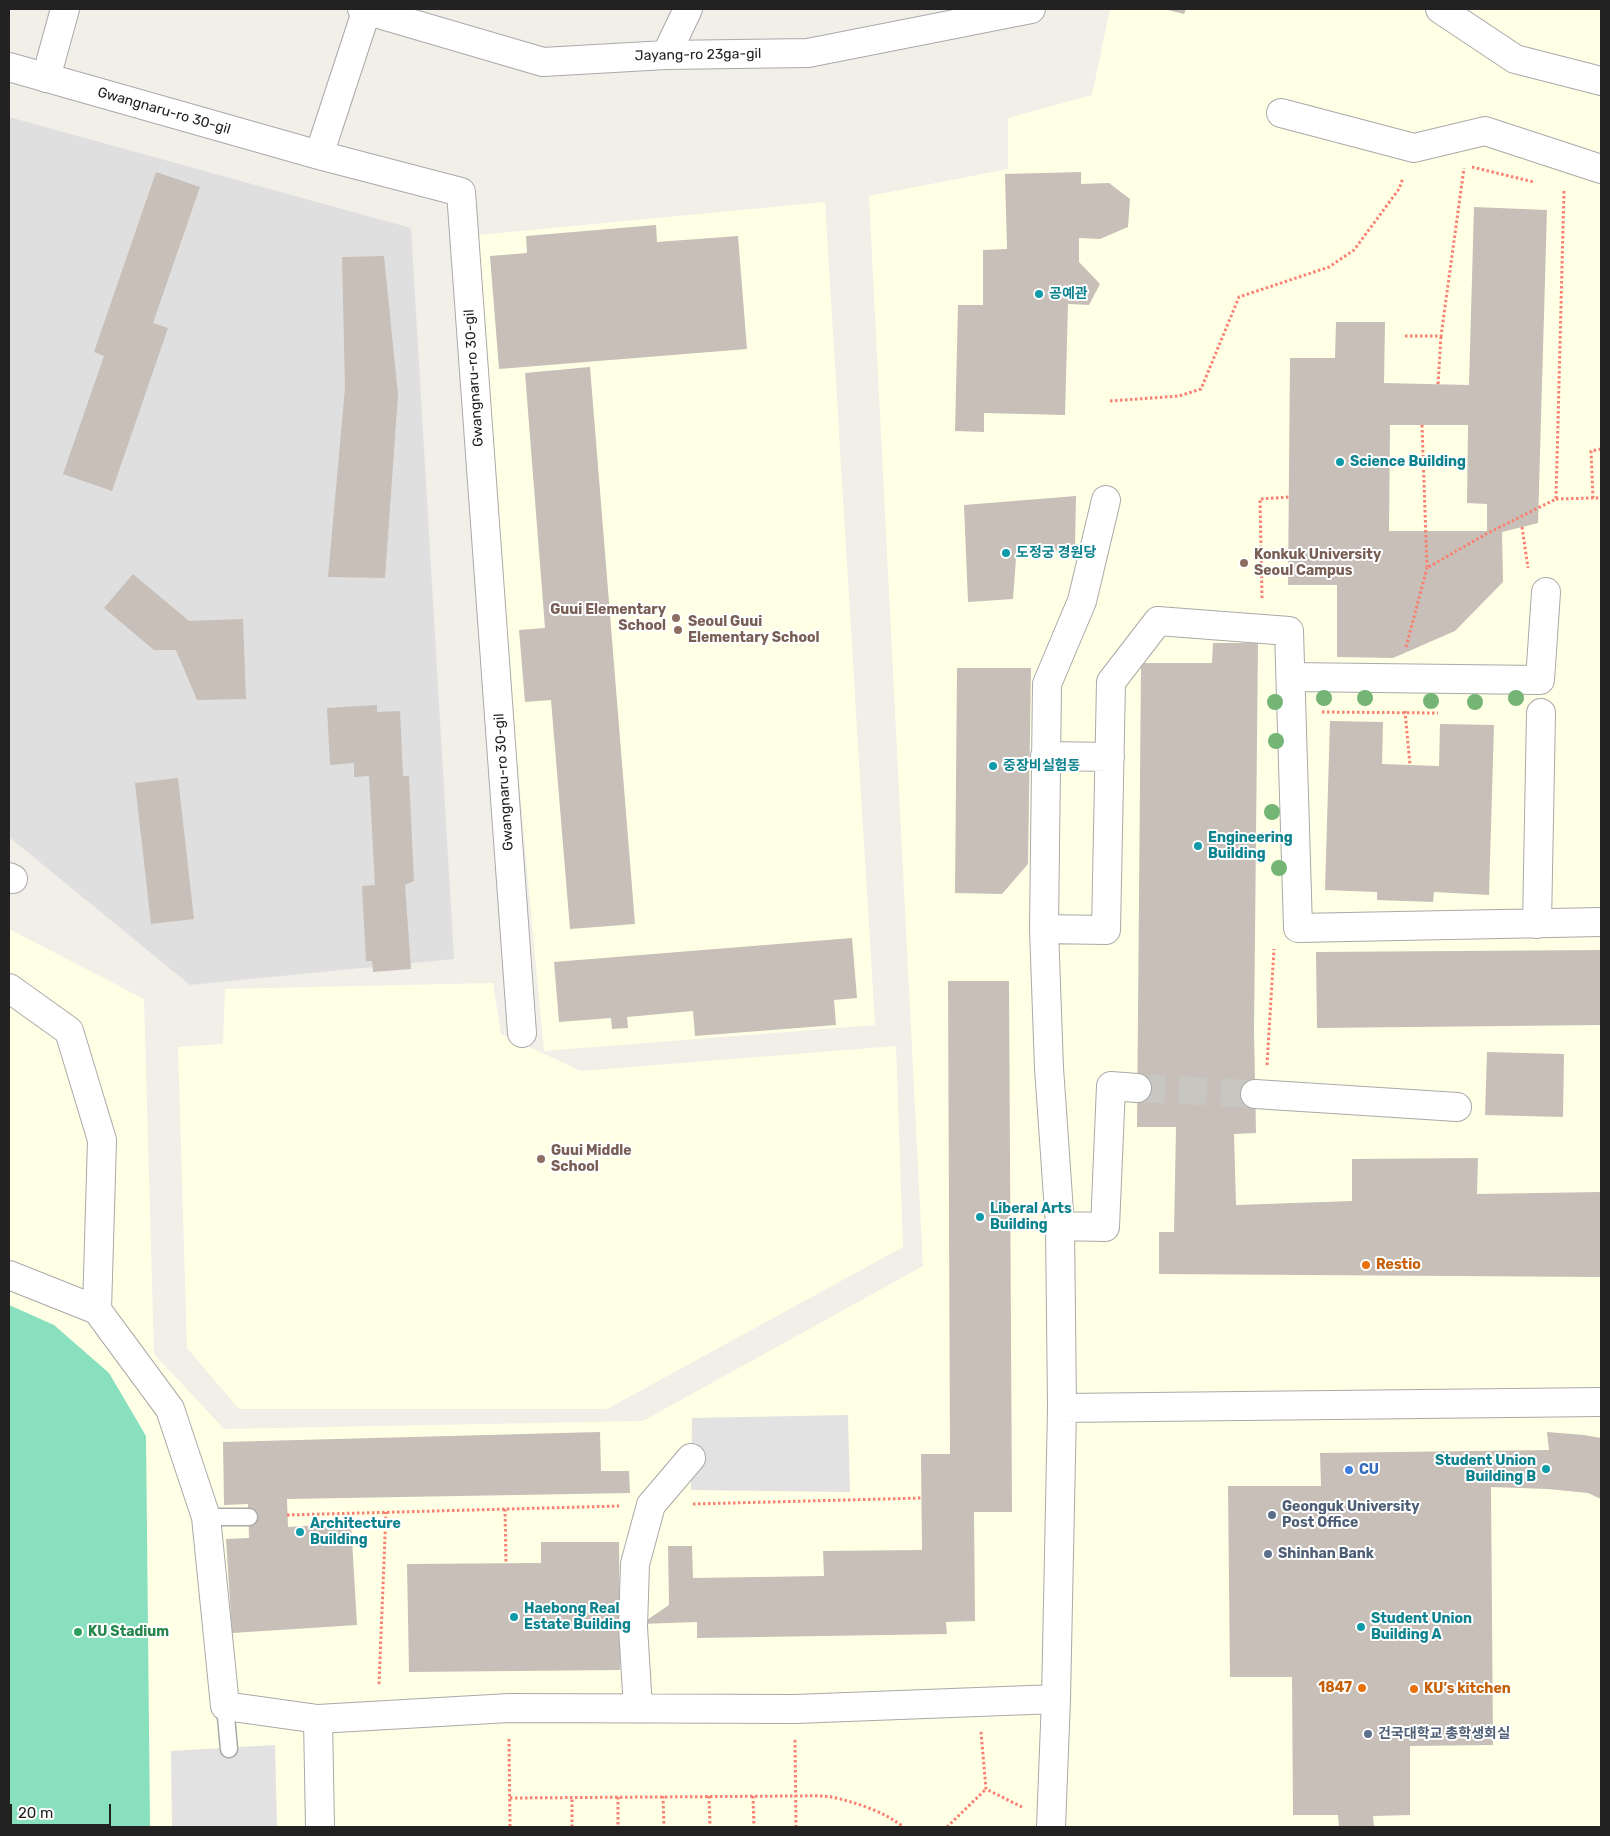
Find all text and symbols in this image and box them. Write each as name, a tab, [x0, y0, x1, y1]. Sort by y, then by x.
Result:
street label: Jayang-ro 23ga-gil	[635, 45, 761, 65]
street label: Gwangnaru-ro 30-gil	[95, 84, 233, 138]
place label: 공예관	[1049, 286, 1088, 302]
marker: 공예관	[1033, 288, 1045, 300]
street label: Gwangnaru-ro 30-gil	[461, 309, 487, 447]
place label: Science Building	[1350, 454, 1466, 470]
marker: Science Building	[1334, 456, 1346, 468]
place label: 도정궁 경원당	[1016, 545, 1096, 561]
marker: 도정궁 경원당	[1000, 547, 1012, 559]
place label: Konkuk University Seoul Campus	[1254, 547, 1381, 580]
marker: Konkuk University Seoul Campus	[1238, 557, 1250, 569]
place label: Guui Elementary School	[550, 602, 666, 634]
marker: Guui Elementary School	[670, 612, 682, 624]
place label: Seoul Guui Elementary School	[688, 614, 820, 646]
marker: Seoul Guui Elementary School	[672, 624, 684, 636]
street label: Gwangnaru-ro 30-gil	[491, 713, 517, 851]
place label: 중장비실험동	[1003, 758, 1080, 774]
marker: 중장비실험동	[987, 760, 999, 772]
place label: Engineering Building	[1208, 830, 1293, 862]
marker: Engineering Building	[1192, 840, 1204, 852]
place label: Guui Middle School	[551, 1143, 632, 1176]
marker: Guui Middle School	[535, 1153, 547, 1165]
place label: Liberal Arts Building	[990, 1201, 1072, 1234]
marker: Liberal Arts Building	[974, 1211, 986, 1223]
place label: Restio	[1376, 1257, 1421, 1273]
marker: Restio	[1360, 1259, 1372, 1271]
place label: Student Union Building B	[1435, 1453, 1536, 1485]
place label: CU	[1359, 1462, 1379, 1478]
marker: Student Union Building B	[1540, 1463, 1552, 1475]
marker: CU	[1343, 1464, 1355, 1476]
place label: Geonguk University Post Office	[1282, 1499, 1419, 1531]
marker: Geonguk University Post Office	[1266, 1509, 1278, 1521]
place label: Architecture Building	[310, 1516, 401, 1548]
marker: Architecture Building	[294, 1526, 306, 1538]
place label: Shinhan Bank	[1278, 1546, 1374, 1562]
marker: Shinhan Bank	[1262, 1548, 1274, 1560]
place label: Haebong Real Estate Building	[524, 1601, 631, 1634]
marker: Haebong Real Estate Building	[508, 1611, 520, 1623]
place label: Student Union Building A	[1371, 1611, 1472, 1644]
marker: Student Union Building A	[1355, 1621, 1367, 1633]
place label: KU Stadium	[88, 1624, 169, 1640]
marker: KU Stadium	[72, 1626, 84, 1638]
place label: 1847	[1318, 1680, 1352, 1696]
place label: KU’s kitchen	[1424, 1681, 1511, 1697]
marker: 1847	[1356, 1682, 1368, 1694]
marker: KU’s kitchen	[1408, 1683, 1420, 1695]
place label: 건국대학교 총학생회실	[1378, 1726, 1510, 1742]
marker: 건국대학교 총학생회실	[1362, 1728, 1374, 1740]
scale bar	[12, 1794, 114, 1826]
text: 20 m	[18, 1804, 53, 1822]

